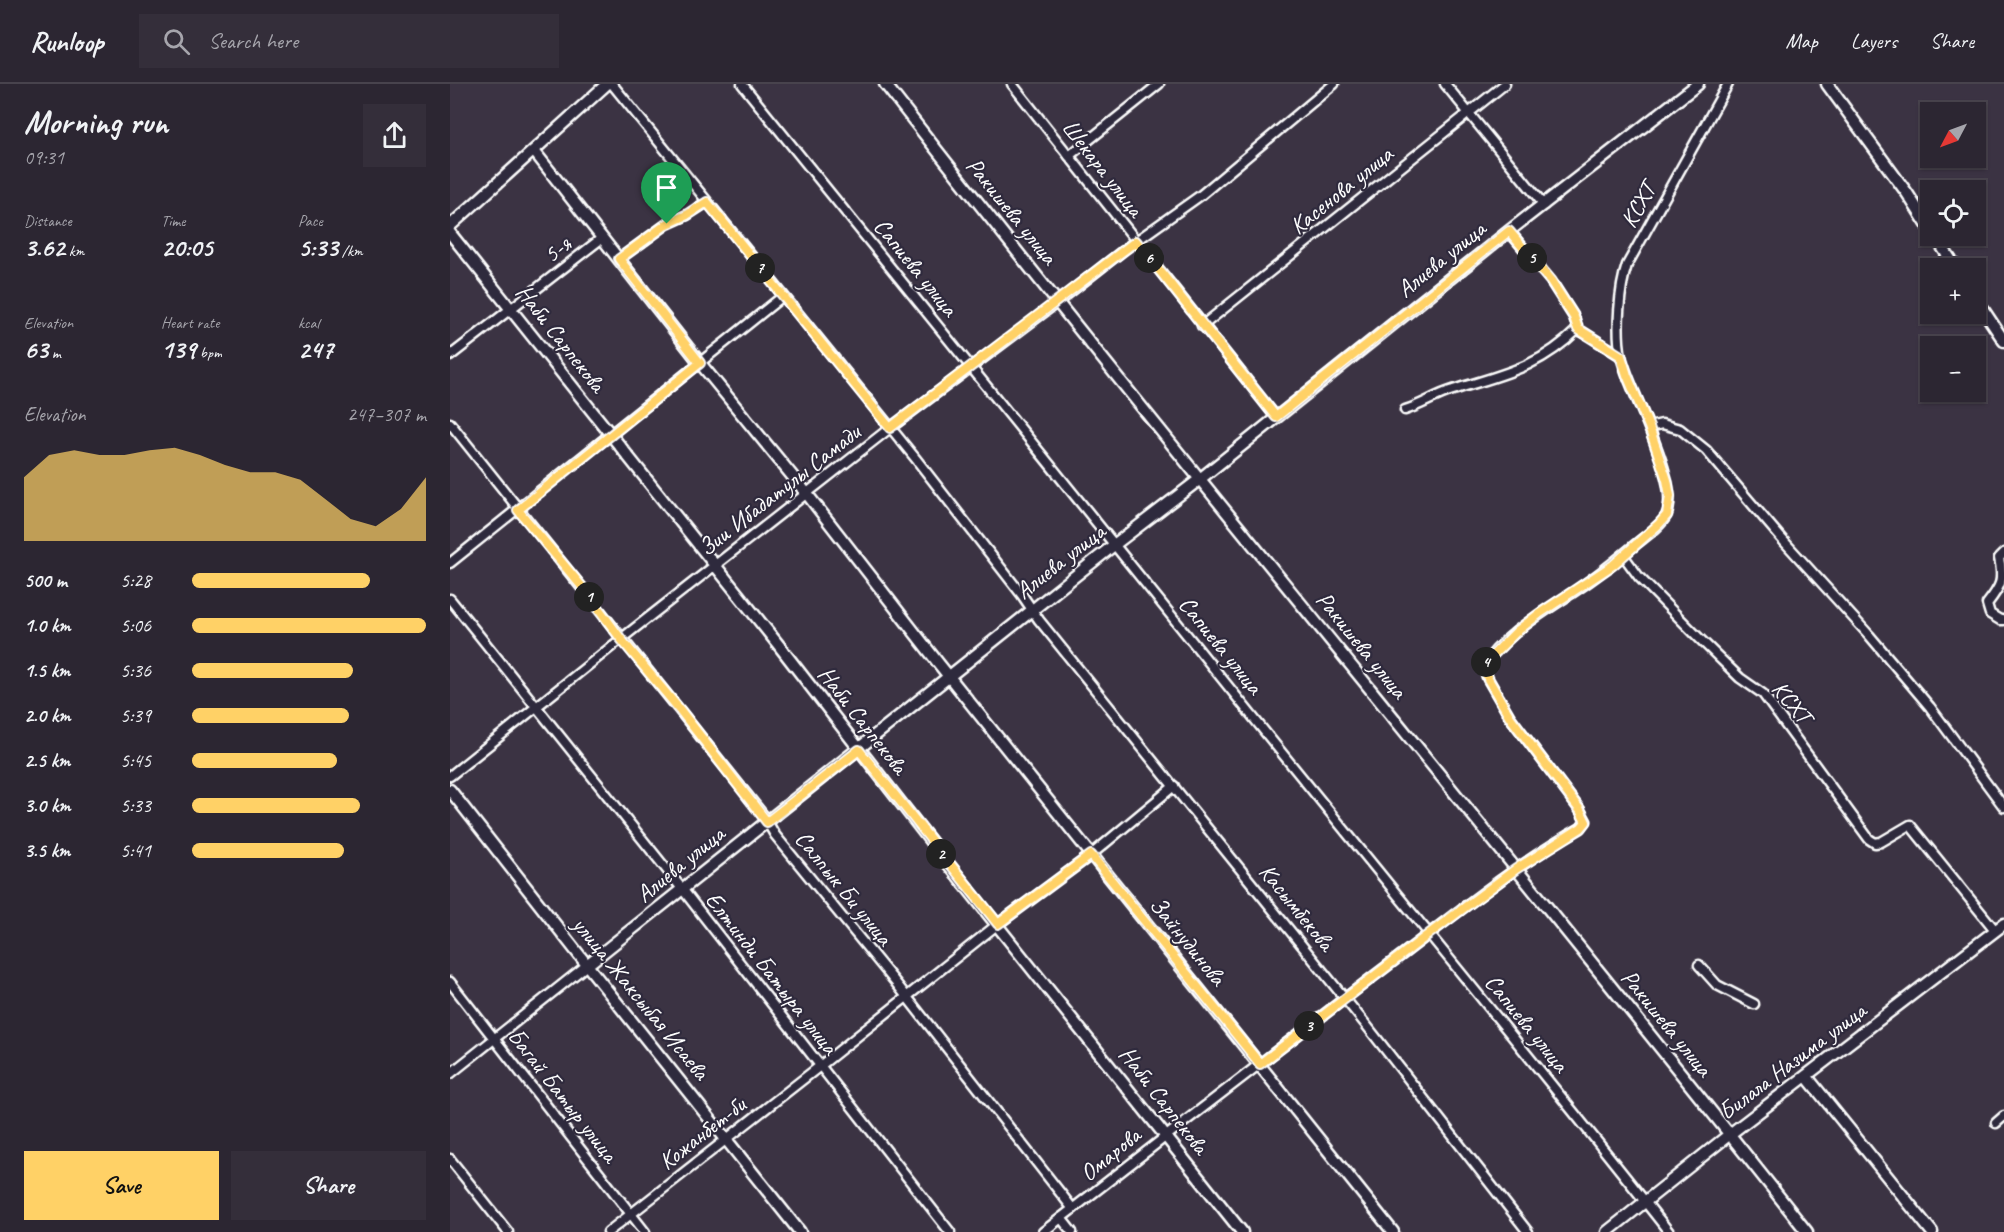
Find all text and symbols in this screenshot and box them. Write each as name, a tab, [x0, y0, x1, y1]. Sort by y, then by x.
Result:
search box	[139, 14, 559, 68]
text: Runloop	[30, 24, 103, 59]
icon: search	[160, 25, 193, 58]
text: Search here	[208, 27, 298, 55]
text: Map	[1785, 28, 1818, 54]
text: Layers	[1851, 28, 1897, 54]
text: Share	[1930, 28, 1974, 54]
text: Morning run	[24, 101, 168, 143]
north arrow	[1920, 102, 1986, 168]
map controls	[1920, 102, 1986, 402]
button: share	[363, 104, 426, 167]
street label: Шекара улица	[1056, 113, 1152, 225]
street label: Касенова улица	[1283, 138, 1400, 241]
text: 09:31	[24, 145, 64, 170]
street label: Ракишева улица	[960, 151, 1065, 272]
pin	[641, 162, 692, 224]
icon: arrive	[650, 171, 683, 204]
street label: КСХТ	[1613, 173, 1665, 233]
button: locate	[1920, 180, 1986, 246]
text: Distance	[24, 211, 72, 231]
text: Time	[161, 211, 185, 231]
text: Pace	[298, 211, 323, 231]
street label: Сапиева улица	[867, 212, 966, 323]
street label: Алиева улица	[1390, 213, 1493, 304]
street label: 5-я	[537, 228, 578, 269]
text: 3.62	[24, 231, 65, 264]
text: 20:05	[161, 231, 213, 264]
text: 5:33	[298, 231, 338, 264]
text: km	[65, 241, 84, 261]
text: /km	[338, 241, 363, 261]
pin: 6	[1134, 243, 1164, 273]
pin: 5	[1517, 243, 1547, 273]
text: 6	[1145, 248, 1153, 268]
text: 5	[1529, 248, 1535, 268]
pin: 7	[745, 253, 775, 283]
text: 7	[756, 258, 764, 278]
button: +	[1920, 258, 1986, 324]
street label: Наби Сарпекова	[509, 278, 614, 400]
text: Elevation	[24, 313, 73, 333]
text: Heart rate	[161, 313, 219, 333]
text: kcal	[298, 313, 319, 333]
text: 63	[24, 333, 48, 366]
text: 139	[161, 333, 196, 366]
text: 247	[298, 333, 333, 366]
button: −	[1920, 336, 1986, 402]
text: m	[48, 343, 61, 363]
text: bpm	[196, 343, 222, 363]
text: Elevation	[24, 402, 86, 427]
text: 247–307 m	[347, 402, 426, 427]
street label: Зии Ибадатулы Самади	[692, 416, 868, 563]
street label: Алиева улица	[1009, 515, 1113, 605]
text: 500 m	[24, 568, 67, 593]
text: 5:28	[120, 568, 151, 593]
pin: 1	[574, 582, 604, 612]
street label: Ракишева улица	[1310, 585, 1415, 706]
text: 1	[585, 587, 593, 607]
street label: Сапиева улица	[1172, 590, 1271, 701]
text: 1.0 km	[24, 613, 71, 638]
text: 5:06	[120, 613, 151, 638]
pin: 4	[1471, 647, 1501, 677]
text: 4	[1482, 652, 1490, 672]
text: 1.5 km	[24, 658, 70, 683]
text: 5:36	[120, 658, 151, 683]
street label: Наби Сарпекова	[811, 660, 916, 782]
street label: КСХТ	[1765, 674, 1822, 734]
text: 2.0 km	[24, 703, 71, 728]
text: 5:39	[120, 703, 151, 728]
text: 2.5 km	[24, 748, 70, 773]
text: 5:45	[120, 748, 151, 773]
text: 3.0 km	[24, 793, 71, 818]
text: 5:33	[120, 793, 151, 818]
street label: Алиева улица	[629, 818, 732, 909]
street label: Салпык Би улица	[788, 824, 900, 953]
text: 3.5 km	[24, 838, 70, 863]
text: 5:41	[120, 838, 151, 863]
pin: 2	[926, 839, 956, 869]
text: 2	[937, 844, 945, 864]
street label: Касымбекова	[1253, 857, 1343, 958]
street label: Елтинди Батыра улица	[699, 885, 846, 1062]
street label: Зайнудинова	[1143, 890, 1234, 993]
street label: улица Жаксыбая Исаева	[565, 909, 717, 1087]
street label: Ракишева улица	[1615, 963, 1720, 1084]
street label: Сапиева улица	[1478, 968, 1577, 1079]
street label: Билала Назима улица	[1712, 994, 1874, 1126]
pin: 3	[1294, 1011, 1324, 1041]
text: 3	[1305, 1016, 1313, 1036]
street label: Багай Батыр улица	[501, 1022, 626, 1170]
street label: Наби Сарпекова	[1112, 1040, 1217, 1162]
street label: Кожанбет-би	[652, 1088, 753, 1176]
street label: Омарова	[1074, 1119, 1148, 1188]
button: Save	[24, 1151, 219, 1220]
button: Share	[231, 1151, 426, 1220]

